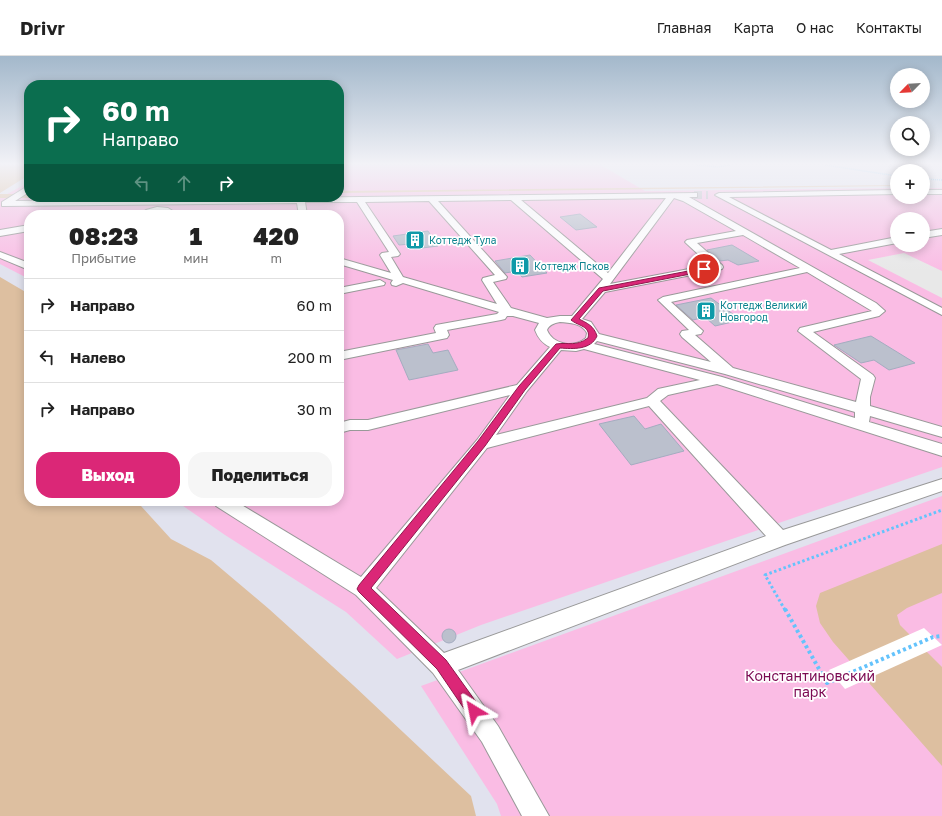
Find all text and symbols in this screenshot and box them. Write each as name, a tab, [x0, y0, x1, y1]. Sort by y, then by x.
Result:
text: Drivr	[20, 16, 65, 39]
text: Главная	[657, 19, 711, 36]
text: Карта	[733, 19, 774, 36]
text: О нас	[796, 19, 834, 36]
text: Контакты	[856, 19, 922, 36]
north arrow	[890, 68, 930, 108]
map controls	[890, 68, 930, 252]
text: 60 m	[102, 94, 169, 127]
icon: right	[36, 96, 88, 148]
button: search	[890, 116, 930, 156]
text: Направо	[102, 128, 179, 150]
button: +	[890, 164, 930, 204]
icon: left	[131, 172, 153, 194]
icon: ahead	[173, 172, 195, 194]
icon: right	[215, 172, 237, 194]
button: −	[890, 212, 930, 252]
text: 08:23	[69, 221, 138, 250]
text: 1	[189, 221, 202, 250]
text: 420	[253, 221, 299, 250]
building icon: Коттедж Тула	[404, 229, 426, 251]
place label: Коттедж Тула	[429, 234, 496, 246]
text: Прибытие	[71, 250, 136, 266]
text: мин	[183, 250, 208, 266]
text: m	[270, 250, 282, 266]
pin	[687, 252, 721, 286]
building icon: Коттедж Псков	[509, 255, 531, 277]
icon: arrive	[693, 258, 715, 280]
place label: Коттедж Псков	[534, 260, 610, 272]
icon: right	[36, 294, 58, 316]
text: Направо	[70, 296, 135, 314]
text: 60 m	[297, 296, 332, 314]
place label: Коттедж Великий Новгород	[720, 299, 807, 323]
building icon: Коттедж Великий Новгород	[695, 300, 717, 322]
icon: left	[36, 346, 58, 368]
text: Налево	[70, 348, 126, 366]
text: 200 m	[288, 348, 332, 366]
icon: right	[36, 398, 58, 420]
text: Направо	[70, 400, 135, 418]
text: 30 m	[297, 400, 332, 418]
button: Выход	[36, 452, 180, 498]
button: Поделиться	[188, 452, 332, 498]
park label: Константиновский парк	[745, 667, 875, 700]
position arrow	[453, 690, 495, 732]

